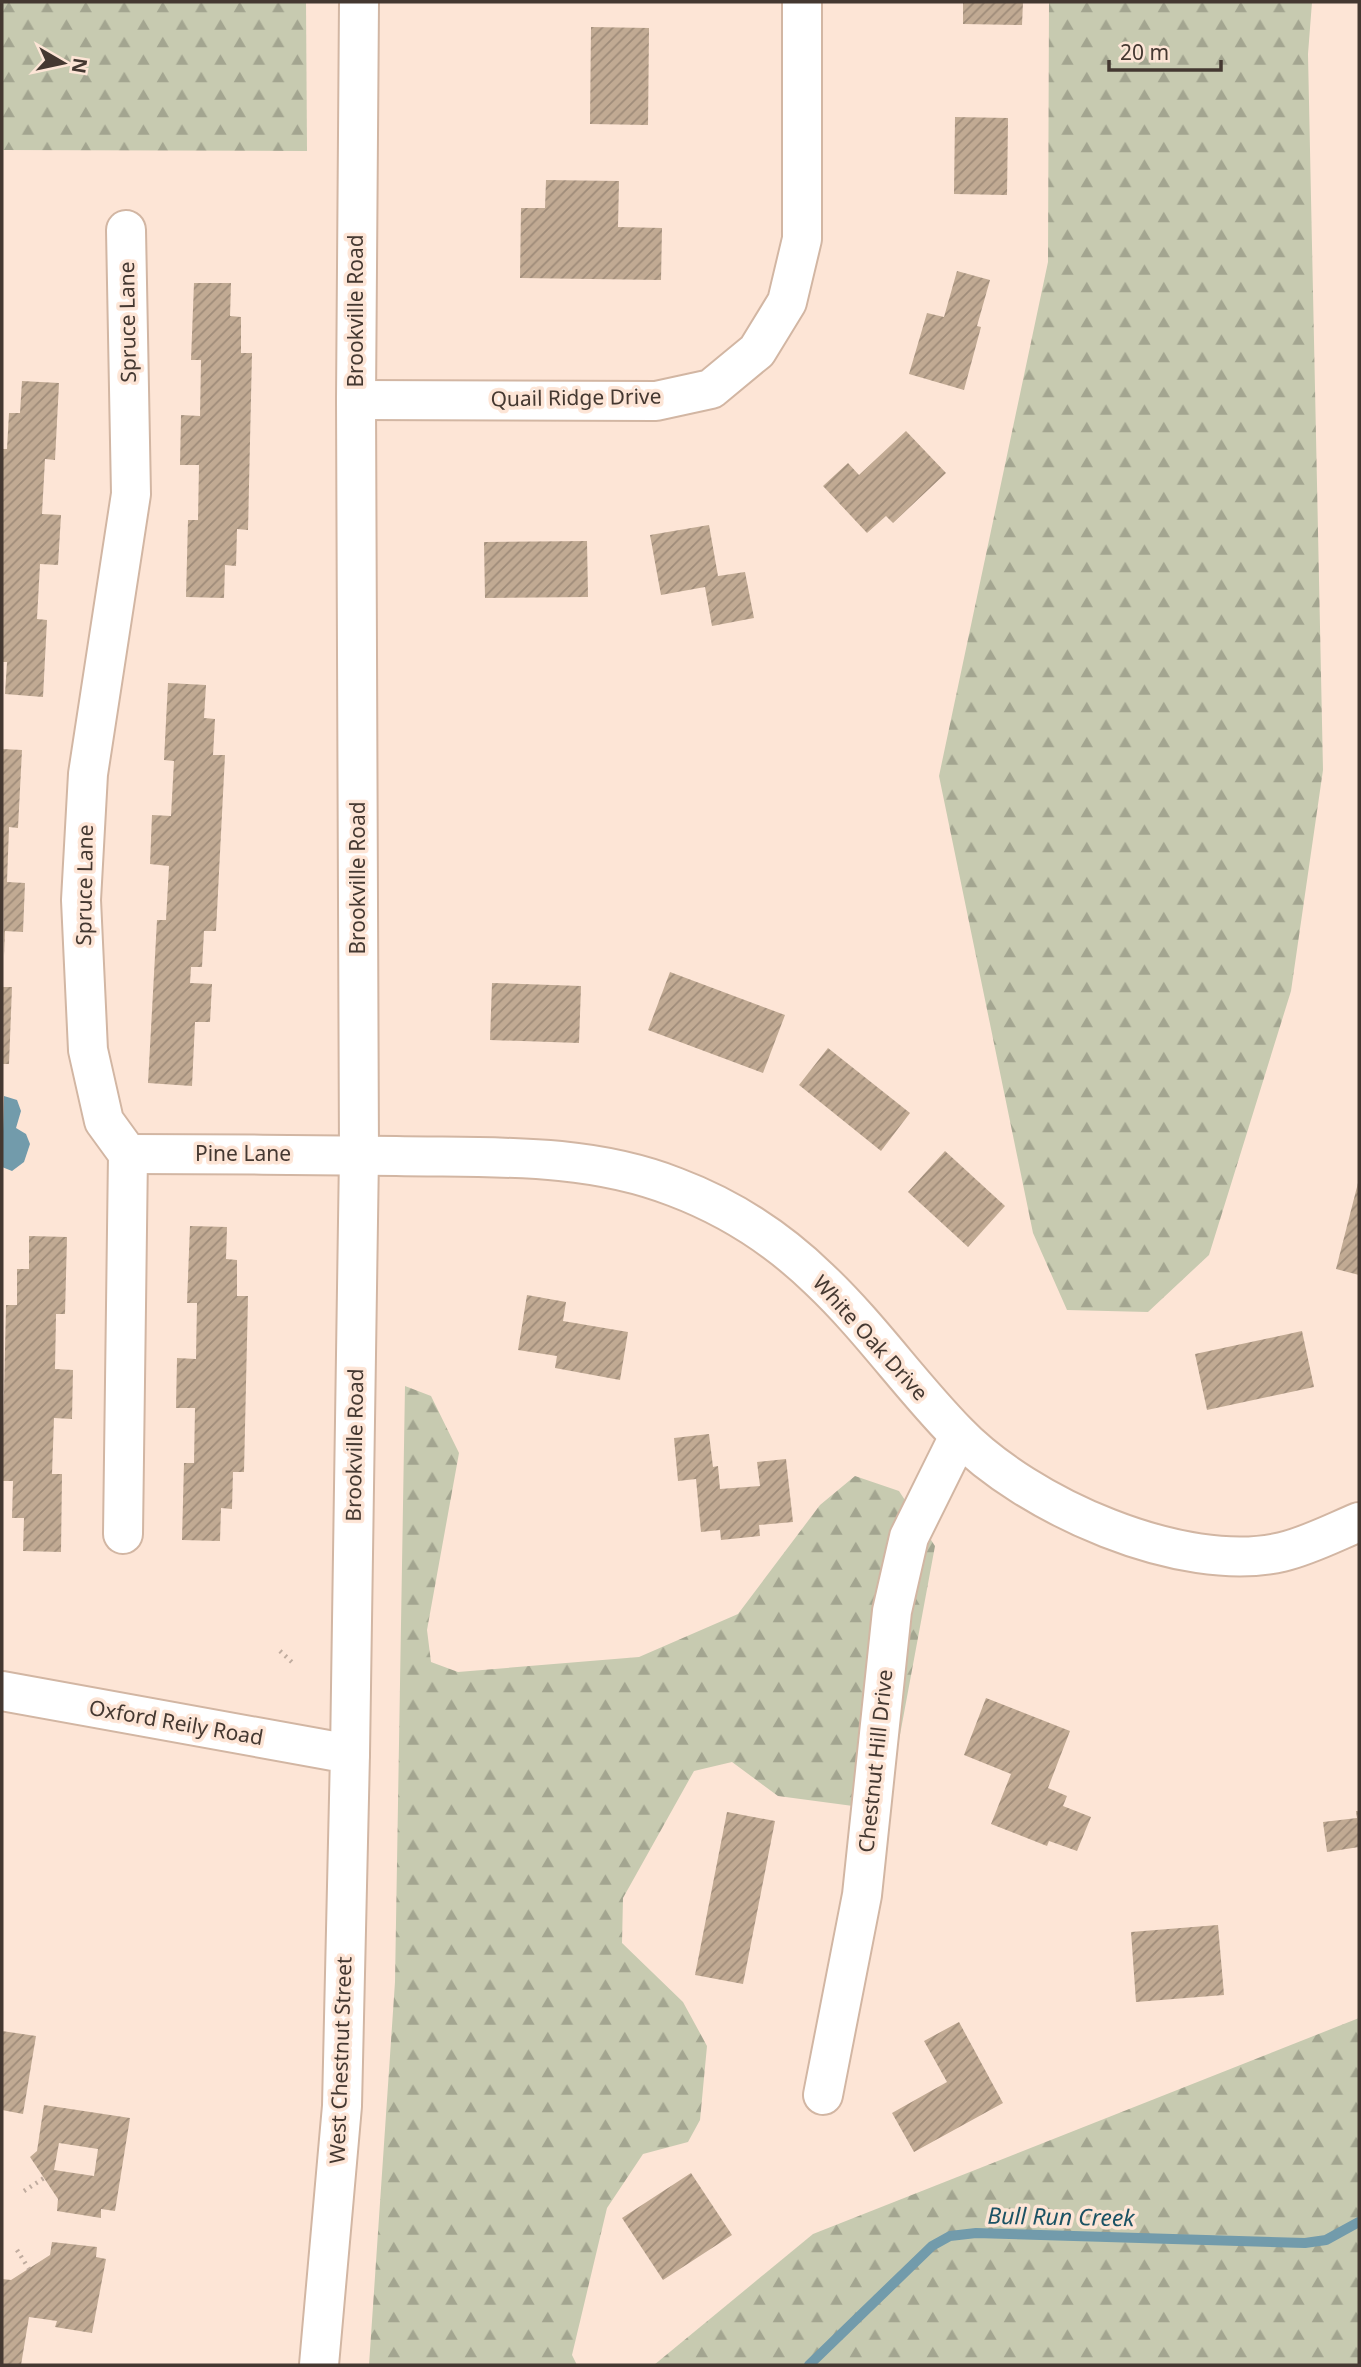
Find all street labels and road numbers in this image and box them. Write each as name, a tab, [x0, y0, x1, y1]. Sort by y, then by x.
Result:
street label: Brookville Road	[341, 234, 369, 388]
street label: Spruce Lane	[112, 261, 142, 383]
street label: Quail Ridge Drive	[490, 382, 662, 412]
street label: Brookville Road	[343, 801, 371, 955]
street label: Spruce Lane	[69, 824, 99, 946]
street label: Pine Lane	[195, 1139, 291, 1167]
street label: White Oak Drive	[807, 1269, 935, 1406]
street label: Brookville Road	[339, 1368, 369, 1522]
street label: Chestnut Hill Drive	[851, 1668, 899, 1854]
street label: Oxford Reily Road	[87, 1693, 265, 1751]
street label: West Chestnut Street	[322, 1955, 358, 2164]

